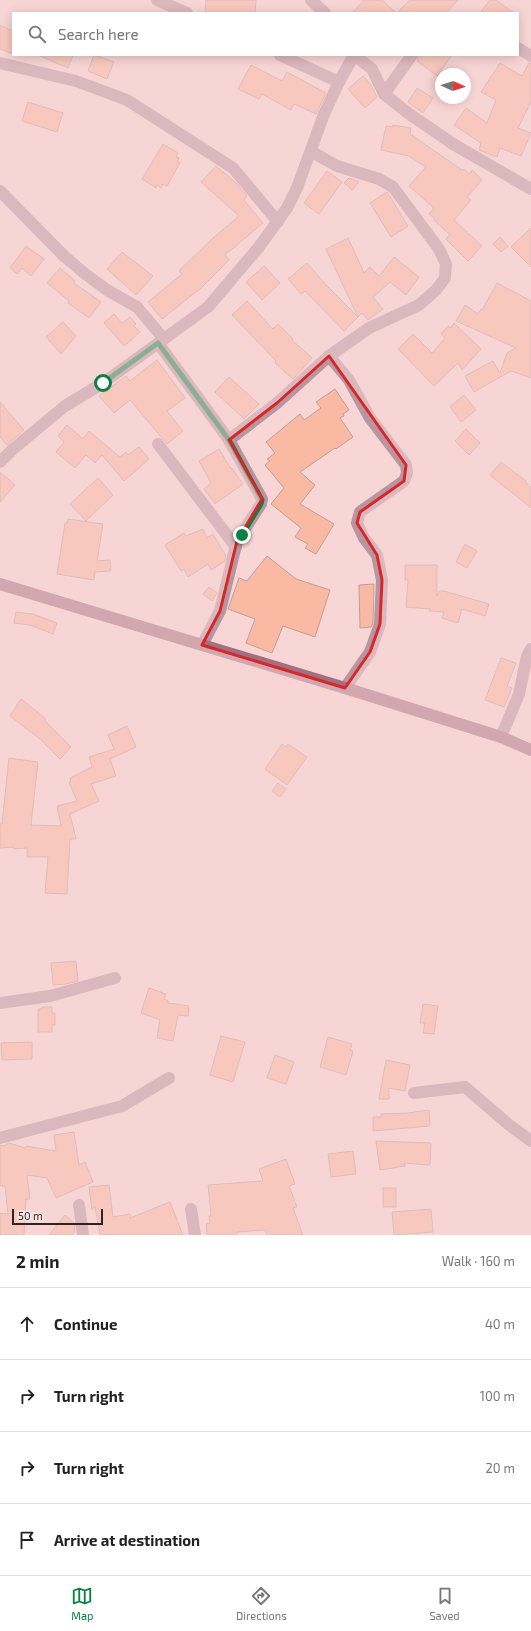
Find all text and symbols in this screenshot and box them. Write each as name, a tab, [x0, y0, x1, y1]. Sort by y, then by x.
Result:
search box	[12, 12, 519, 56]
icon: search	[26, 23, 48, 45]
text: Search here	[58, 25, 139, 43]
north arrow	[435, 68, 471, 104]
route start	[94, 374, 112, 392]
route end	[233, 526, 251, 544]
scale bar	[12, 1207, 103, 1226]
text: 50 m	[18, 1209, 43, 1222]
text: 2 min	[16, 1251, 59, 1271]
text: Walk · 160 m	[442, 1253, 515, 1269]
icon: ahead	[16, 1313, 38, 1335]
text: Continue	[54, 1315, 117, 1333]
text: 40 m	[485, 1316, 515, 1332]
icon: right	[16, 1385, 38, 1407]
text: Turn right	[54, 1387, 124, 1405]
text: 100 m	[480, 1388, 515, 1404]
icon: right	[16, 1457, 38, 1479]
text: Turn right	[54, 1459, 124, 1477]
text: 20 m	[486, 1460, 515, 1476]
icon: arrive	[16, 1529, 38, 1551]
text: Arrive at destination	[54, 1531, 200, 1549]
tab: Map	[71, 1585, 93, 1622]
tab: Directions	[236, 1585, 287, 1622]
tab: Saved	[429, 1585, 460, 1622]

